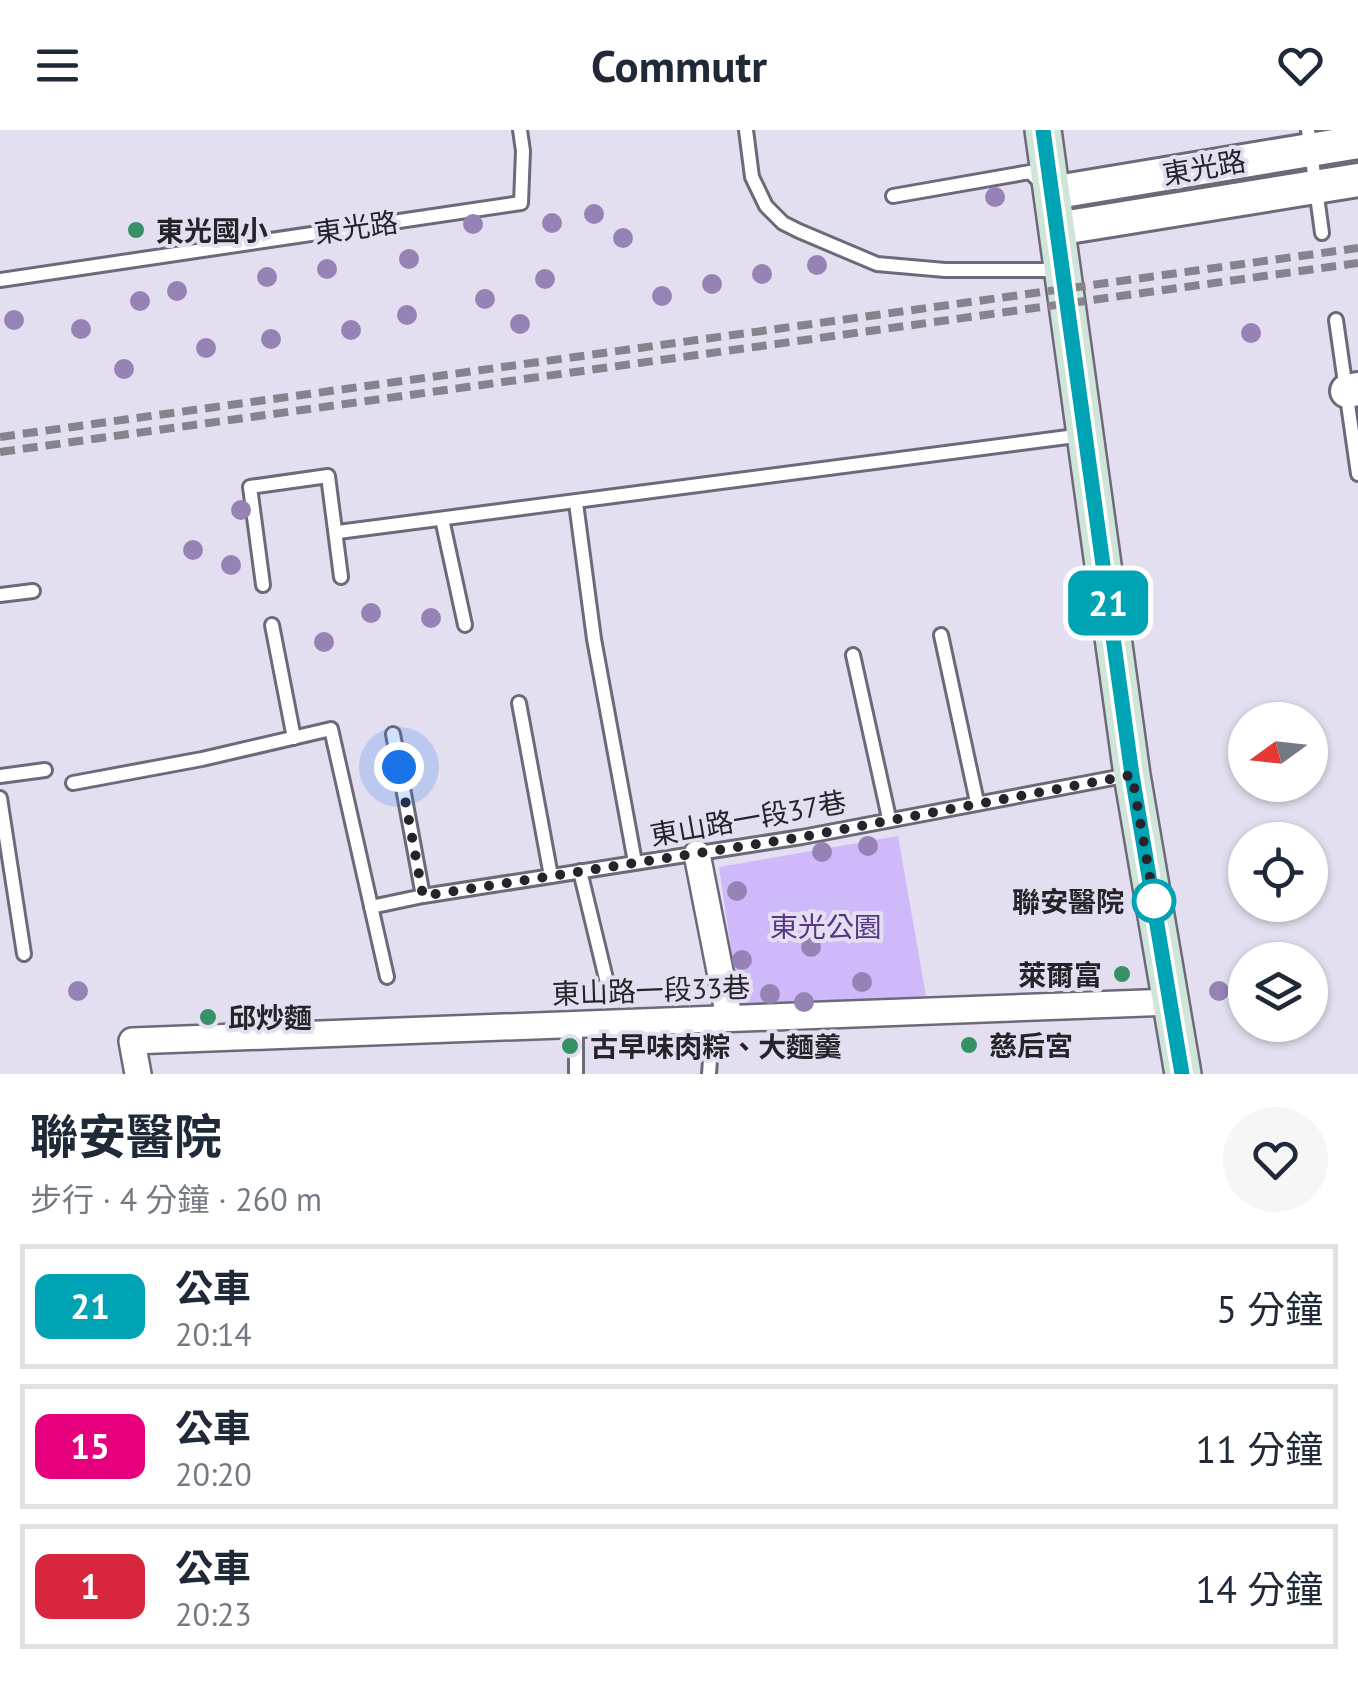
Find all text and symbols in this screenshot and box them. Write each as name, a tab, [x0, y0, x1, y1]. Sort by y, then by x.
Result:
text: Commutr	[591, 36, 767, 94]
icon: menu	[30, 38, 85, 93]
icon: heart	[1273, 38, 1328, 93]
street label: 東光路	[1159, 141, 1249, 193]
street label: 東光路	[312, 203, 400, 251]
place label: 東光國小	[156, 212, 268, 249]
marker: 東光國小	[125, 219, 147, 241]
line badge: 21	[1063, 570, 1153, 636]
text: 21	[1088, 580, 1128, 626]
north arrow	[1228, 702, 1328, 802]
map controls	[1228, 702, 1328, 1042]
your location	[374, 742, 424, 792]
street label: 東山路一段37巷	[647, 783, 849, 853]
button: locate	[1228, 822, 1328, 922]
marker: 聯安醫院	[1133, 880, 1175, 922]
place label: 聯安醫院	[1012, 883, 1124, 920]
park label: 東光公園	[770, 908, 882, 945]
button: layers	[1228, 942, 1328, 1042]
place label: 萊爾富	[1018, 956, 1102, 993]
marker: 萊爾富	[1111, 963, 1133, 985]
street label: 東山路一段33巷	[551, 968, 751, 1012]
place label: 邱炒麵	[228, 999, 312, 1036]
marker: 邱炒麵	[197, 1006, 219, 1028]
place label: 慈后宮	[989, 1027, 1073, 1064]
place label: 古早味肉粽、大麵羹	[590, 1028, 842, 1065]
marker: 慈后宮	[958, 1034, 980, 1056]
marker: 古早味肉粽、大麵羹	[559, 1035, 581, 1057]
text: 聯安醫院	[30, 1105, 222, 1167]
button: heart	[1223, 1107, 1328, 1212]
text: 步行 · 4 分鐘 · 260 m	[30, 1178, 322, 1220]
text: 公車	[175, 1263, 251, 1312]
text: 21	[70, 1283, 110, 1329]
text: 5 分鐘	[1216, 1284, 1323, 1333]
text: 20:14	[175, 1313, 252, 1355]
text: 公車	[175, 1403, 251, 1452]
text: 15	[70, 1423, 110, 1469]
text: 11 分鐘	[1195, 1424, 1323, 1473]
text: 20:20	[175, 1453, 252, 1495]
text: 公車	[175, 1543, 251, 1592]
text: 1	[80, 1563, 100, 1609]
text: 14 分鐘	[1195, 1564, 1323, 1613]
text: 20:23	[175, 1593, 252, 1635]

